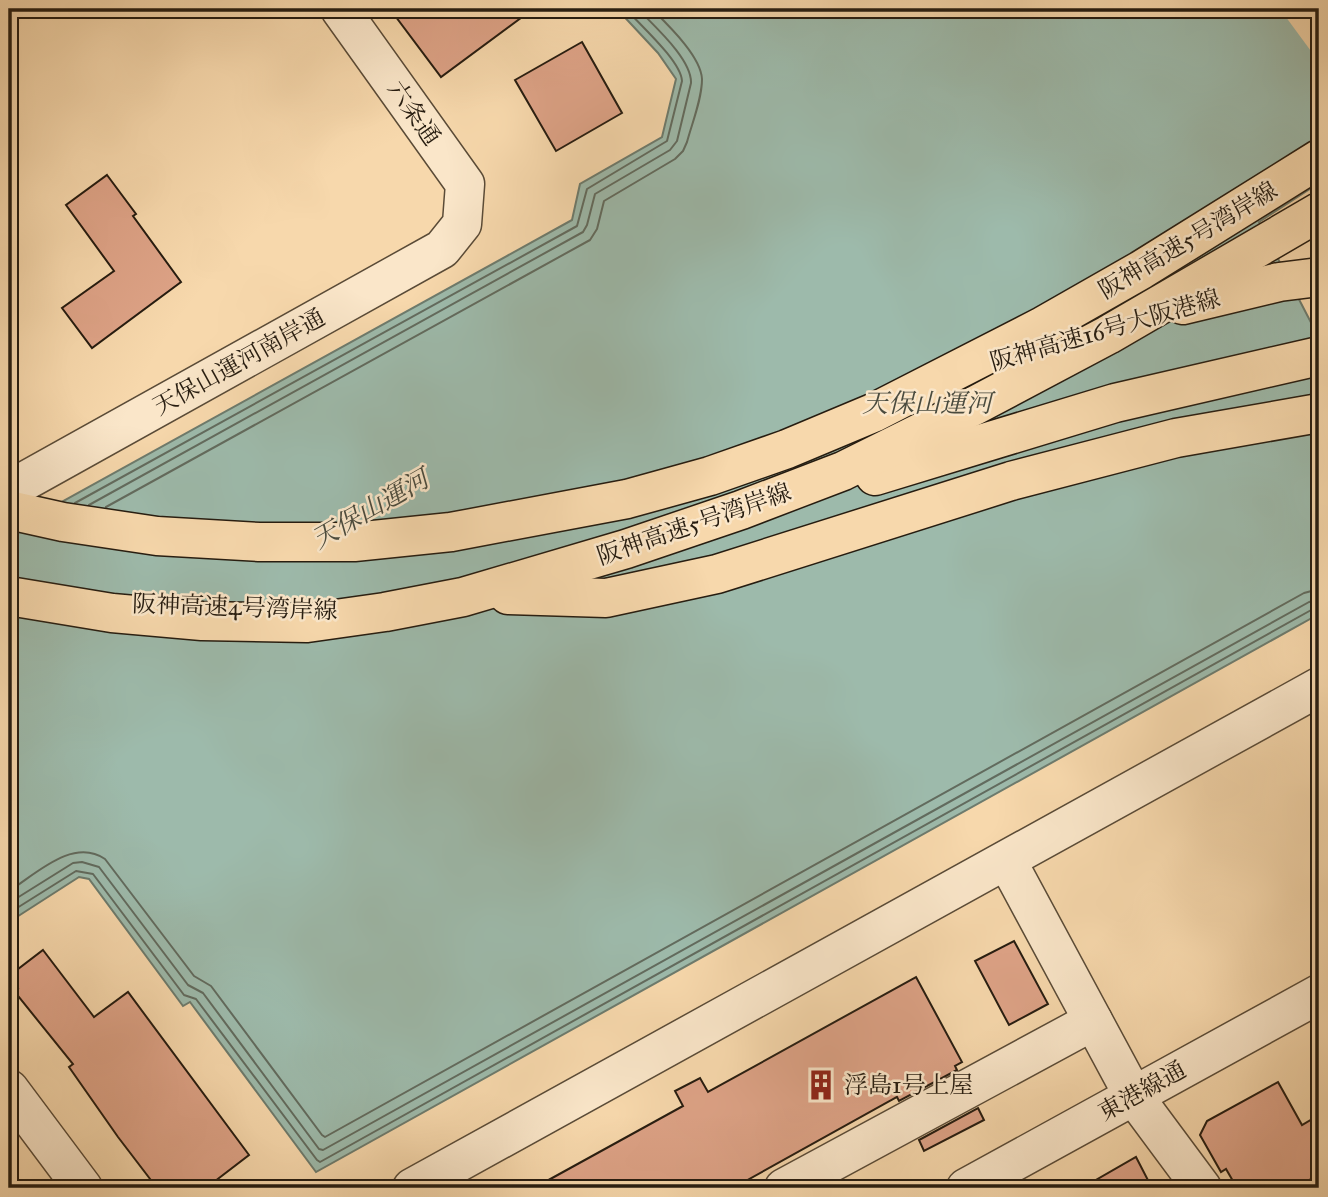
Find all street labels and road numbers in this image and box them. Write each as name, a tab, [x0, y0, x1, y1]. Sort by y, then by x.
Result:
street label: 六条通	[381, 75, 447, 151]
street label: 阪神高速5号湾岸線	[1093, 175, 1283, 305]
street label: 阪神高速16号大阪港線	[987, 283, 1223, 377]
street label: 天保山運河南岸通	[148, 302, 330, 422]
street label: 阪神高速5号湾岸線	[593, 477, 795, 571]
street label: 阪神高速4号湾岸線	[132, 588, 338, 626]
street label: 東港線通	[1093, 1055, 1191, 1127]

